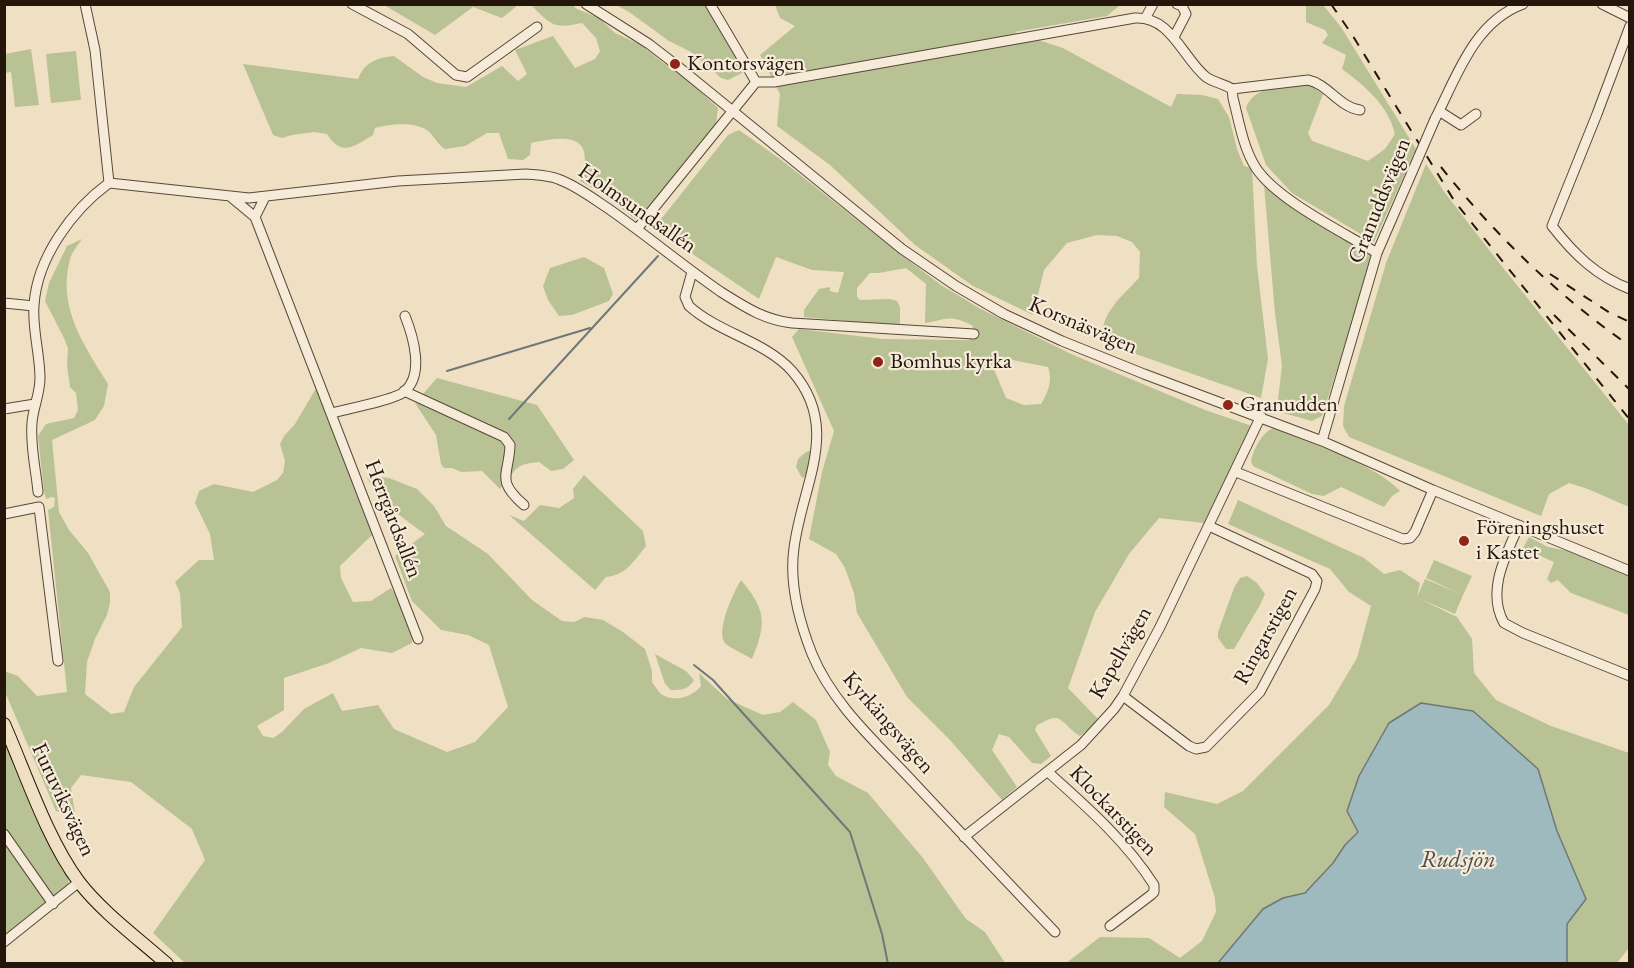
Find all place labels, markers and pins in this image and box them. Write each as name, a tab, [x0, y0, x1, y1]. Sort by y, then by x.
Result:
place label: Kontorsvägen	[687, 51, 805, 77]
marker: Kontorsvägen	[668, 57, 682, 71]
place label: Bomhus kyrka	[890, 349, 1012, 375]
marker: Bomhus kyrka	[871, 355, 885, 369]
place label: Granudden	[1240, 392, 1338, 418]
marker: Granudden	[1221, 398, 1235, 412]
place label: Föreningshuset i Kastet	[1476, 515, 1604, 566]
marker: Föreningshuset i Kastet	[1457, 534, 1471, 548]

